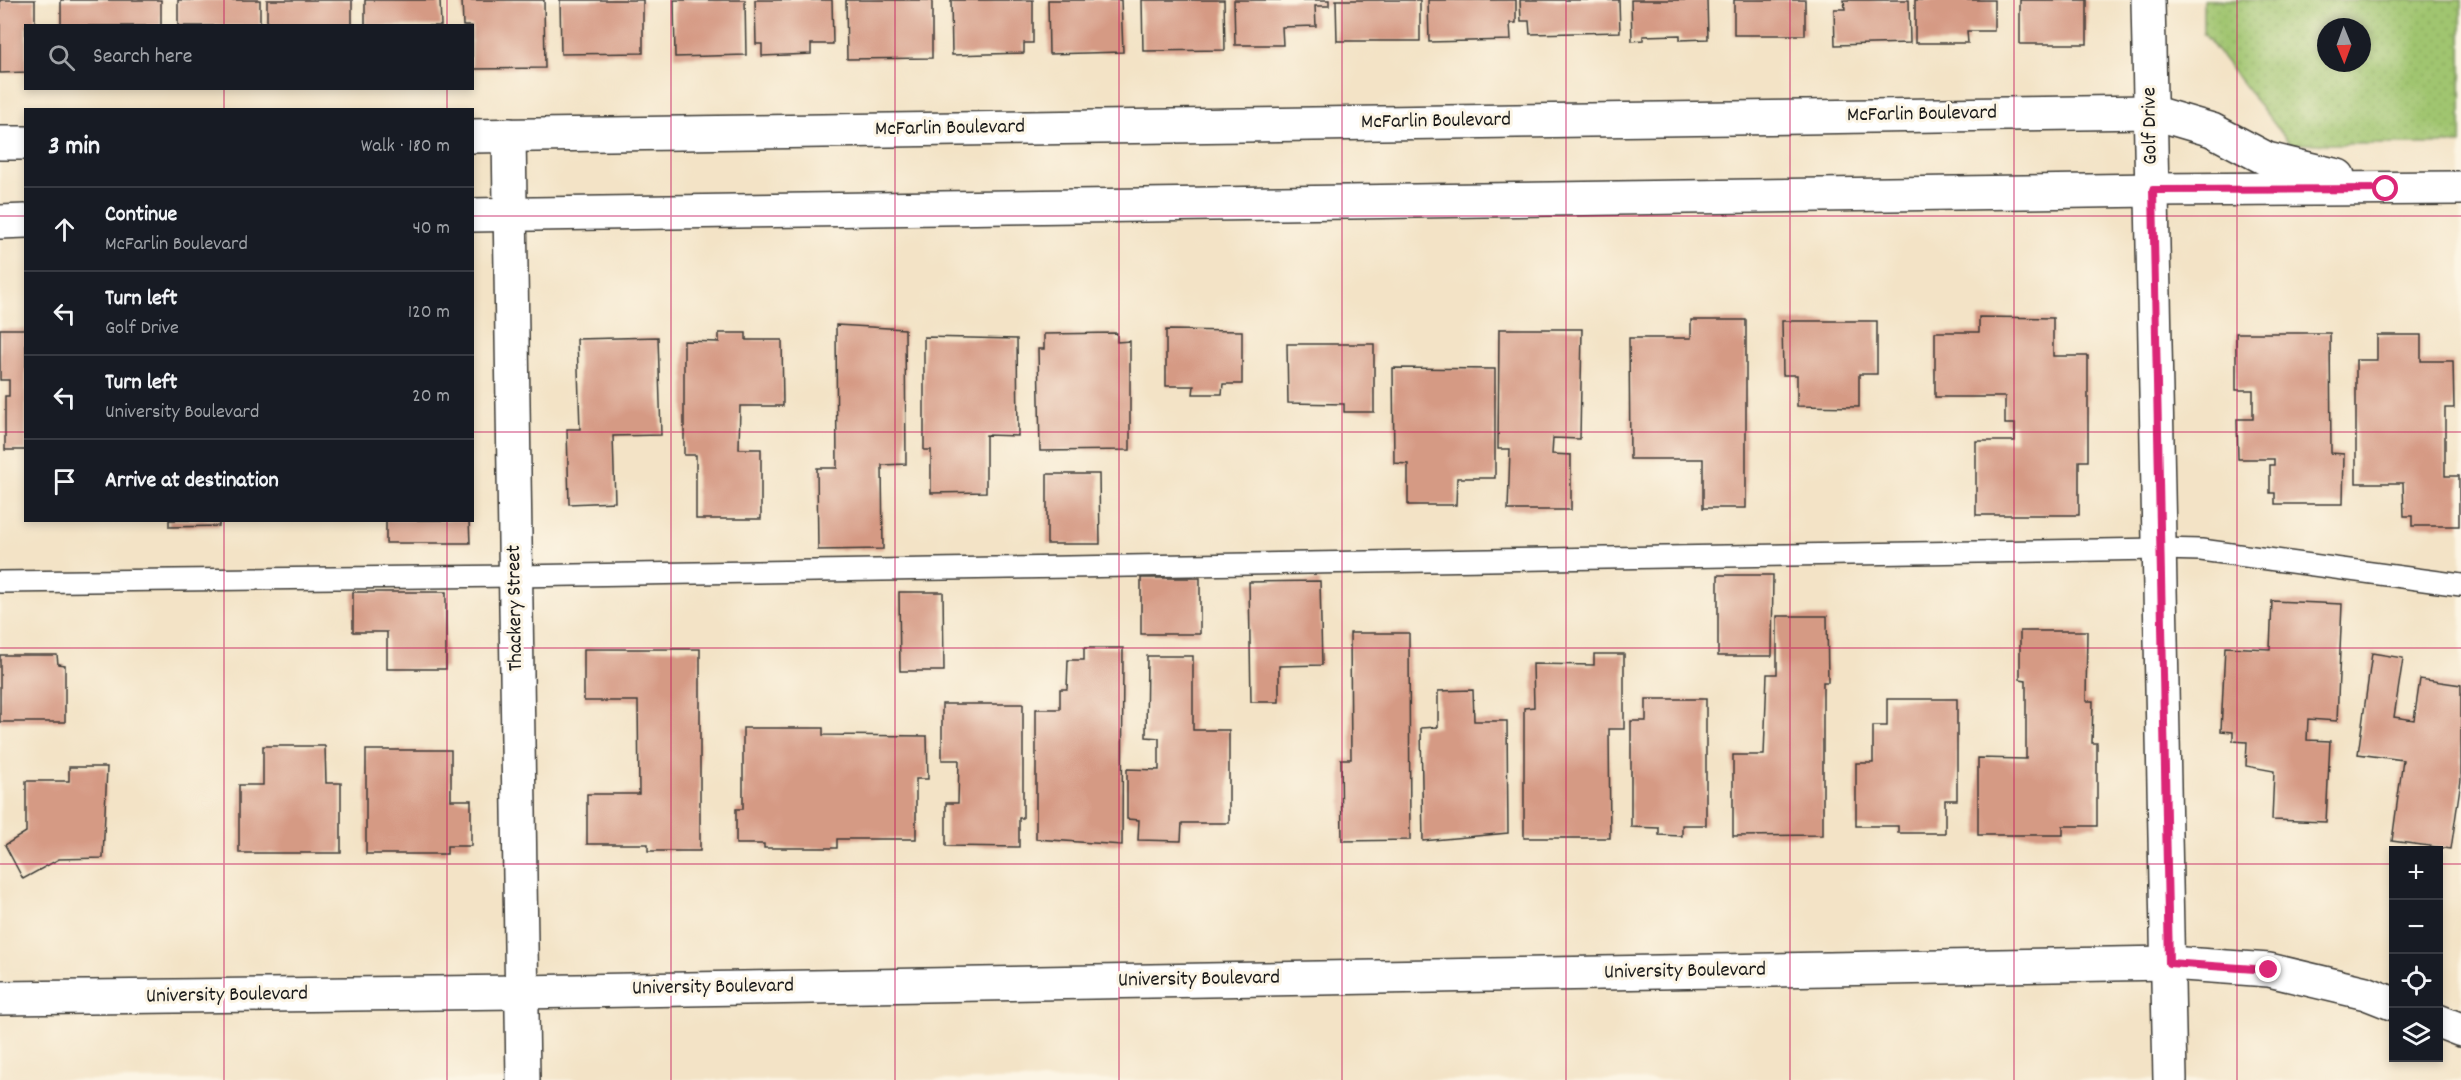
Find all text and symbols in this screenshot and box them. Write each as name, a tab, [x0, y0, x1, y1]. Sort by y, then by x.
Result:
north arrow	[2317, 18, 2371, 72]
search box	[24, 24, 474, 90]
icon: search	[45, 41, 78, 74]
text: Search here	[93, 42, 192, 73]
street label: Golf Drive	[2135, 87, 2167, 165]
street label: McFarlin Boulevard	[1847, 99, 1997, 131]
street label: McFarlin Boulevard	[1361, 106, 1511, 138]
street label: McFarlin Boulevard	[875, 113, 1025, 145]
text: 3 min	[48, 129, 100, 166]
text: Walk · 180 m	[361, 133, 450, 161]
route start	[2372, 175, 2398, 201]
text: Continue	[105, 200, 177, 231]
icon: ahead	[48, 213, 81, 246]
text: 40 m	[412, 215, 450, 243]
text: McFarlin Boulevard	[105, 231, 248, 259]
text: Turn left	[105, 284, 177, 315]
icon: left	[48, 297, 81, 330]
text: 120 m	[408, 299, 450, 327]
text: Golf Drive	[105, 315, 179, 343]
text: Turn left	[105, 368, 177, 399]
icon: left	[48, 381, 81, 414]
text: 20 m	[412, 383, 450, 411]
text: University Boulevard	[105, 399, 259, 427]
icon: arrive	[48, 465, 81, 498]
text: Arrive at destination	[105, 466, 279, 497]
street label: Thackery Street	[500, 544, 532, 671]
map controls	[2389, 846, 2443, 1062]
button: +	[2389, 846, 2443, 900]
button: −	[2389, 900, 2443, 954]
button: locate	[2389, 954, 2443, 1008]
street label: University Boulevard	[1604, 956, 1766, 988]
route end	[2255, 956, 2281, 982]
street label: University Boulevard	[1118, 964, 1280, 996]
street label: University Boulevard	[632, 972, 794, 1004]
street label: University Boulevard	[146, 980, 308, 1012]
button: layers	[2389, 1008, 2443, 1062]

